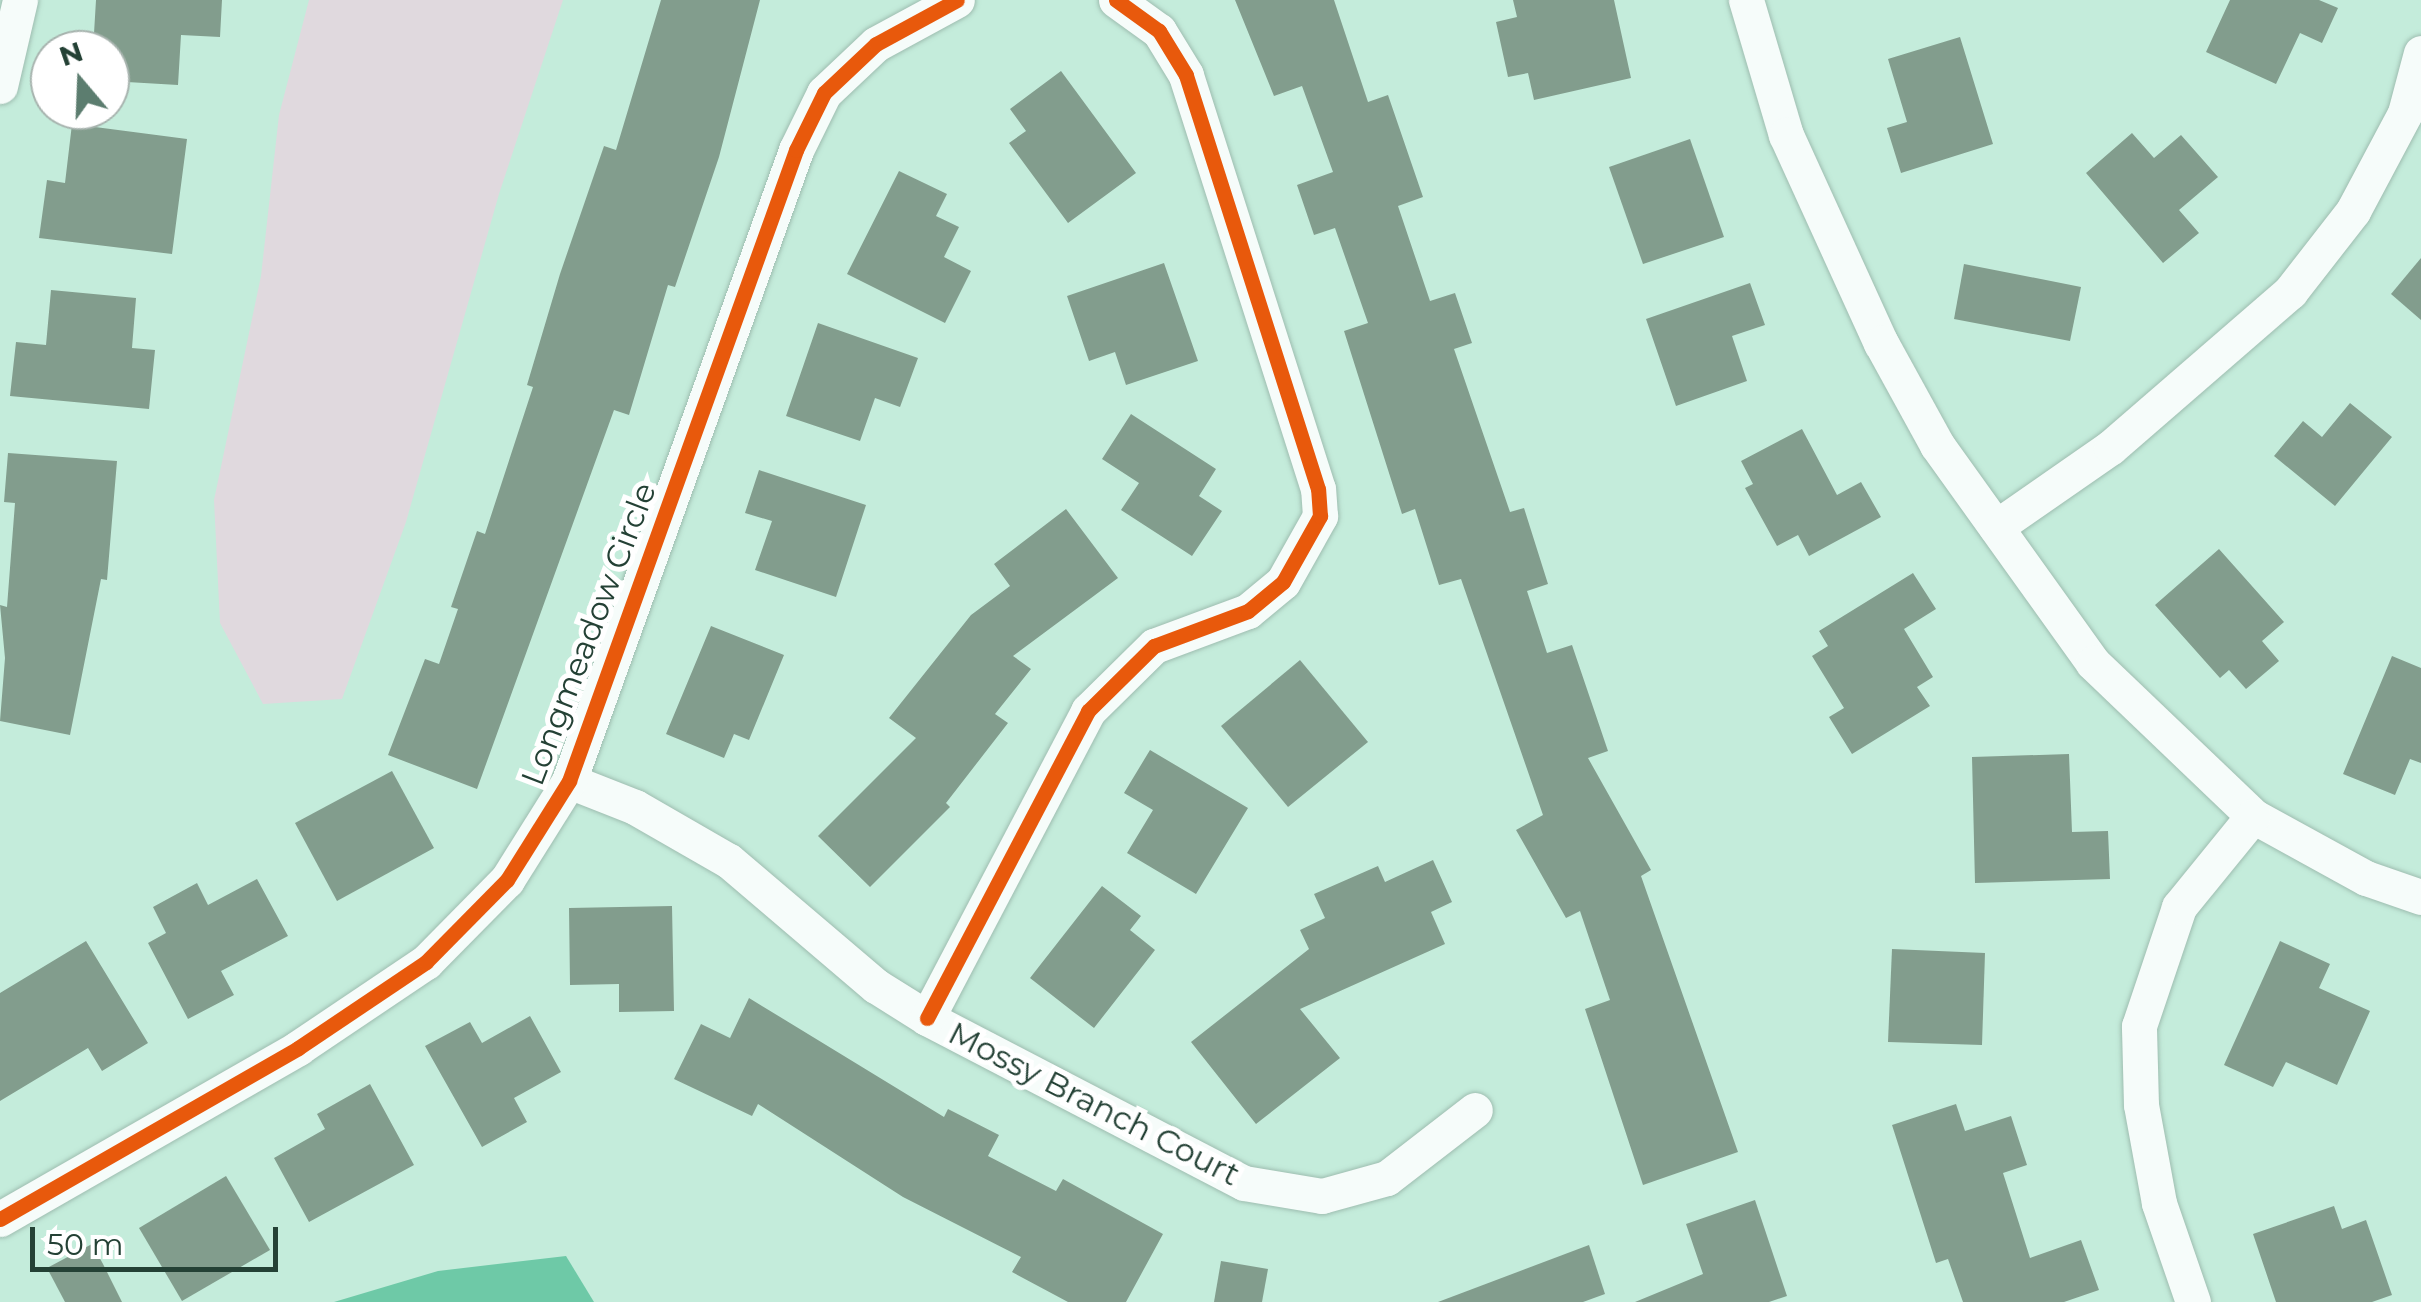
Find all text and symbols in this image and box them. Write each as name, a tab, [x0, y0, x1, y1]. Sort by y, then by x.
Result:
north arrow	[30, 30, 130, 130]
text: N	[55, 34, 87, 73]
street label: Longmeadow Circle	[514, 477, 664, 791]
street label: Mossy Branch Court	[942, 1014, 1246, 1194]
scale bar	[35, 1207, 282, 1269]
text: 50 m	[47, 1226, 124, 1263]

